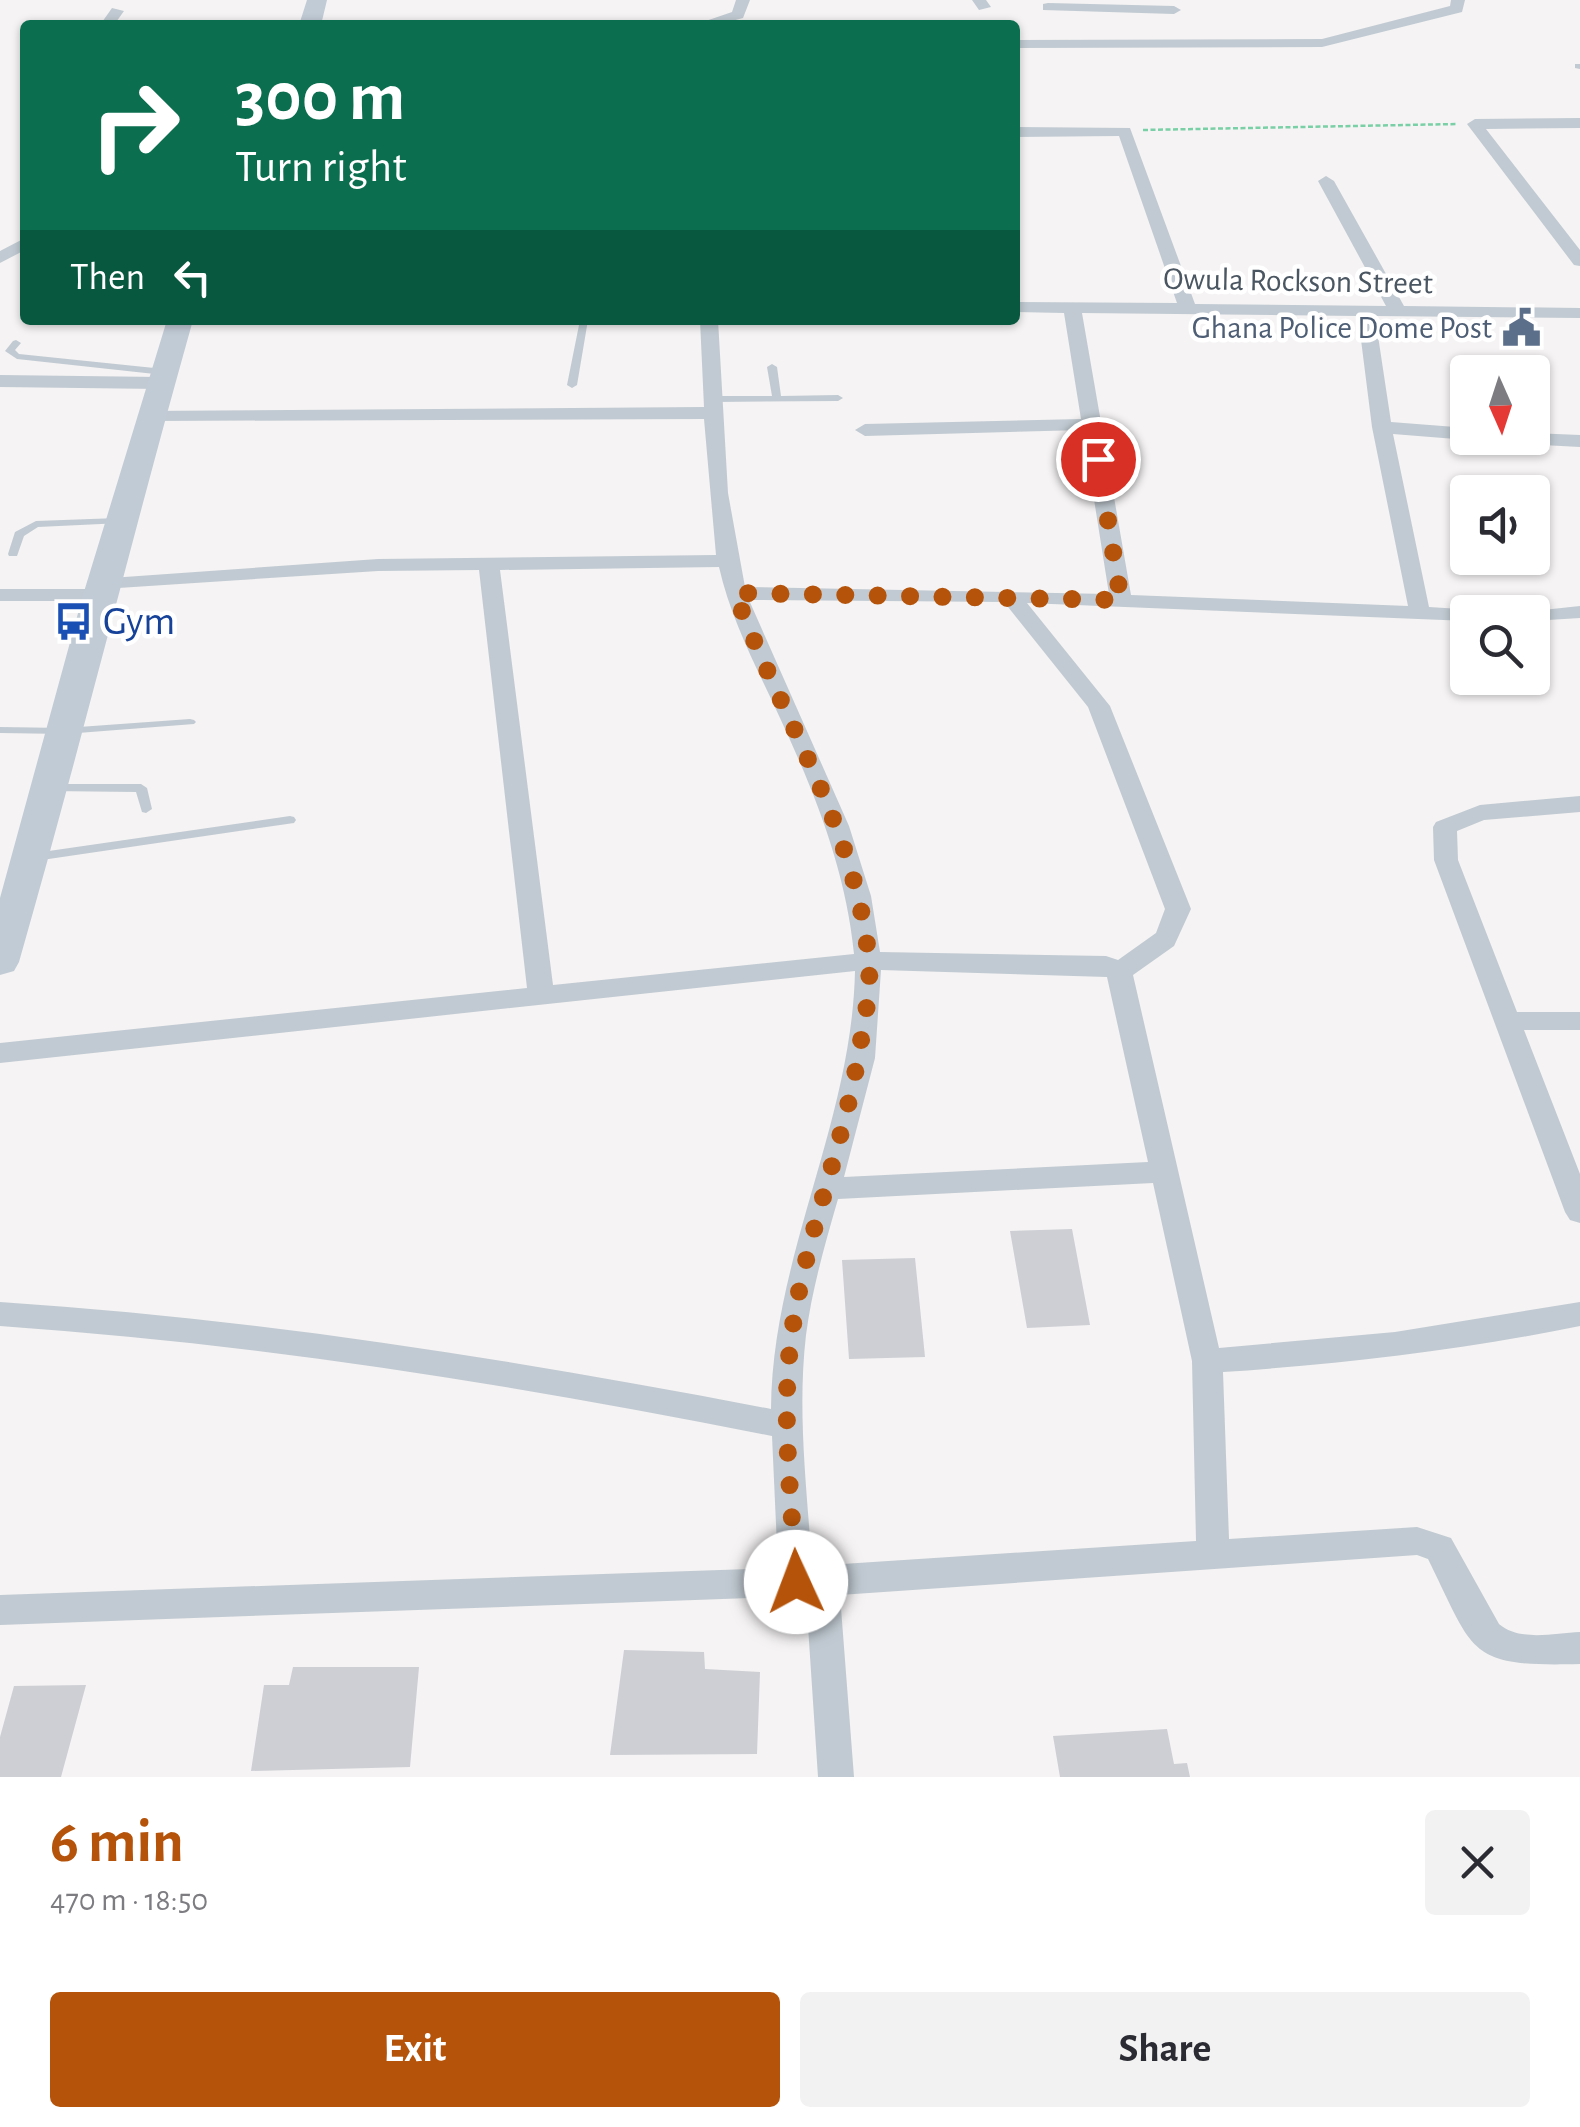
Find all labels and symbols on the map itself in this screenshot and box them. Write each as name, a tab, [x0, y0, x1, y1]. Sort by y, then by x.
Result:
street label: Owula Rockson Street	[1163, 263, 1433, 299]
public building icon: Ghana Police Dome Post	[1501, 307, 1543, 349]
place label: Ghana Police Dome Post	[1192, 312, 1492, 344]
north arrow	[1450, 355, 1550, 455]
pin	[1056, 417, 1141, 502]
bus stop icon: Gym	[52, 601, 94, 643]
place label: Gym	[103, 602, 175, 642]
position arrow	[744, 1530, 848, 1634]

